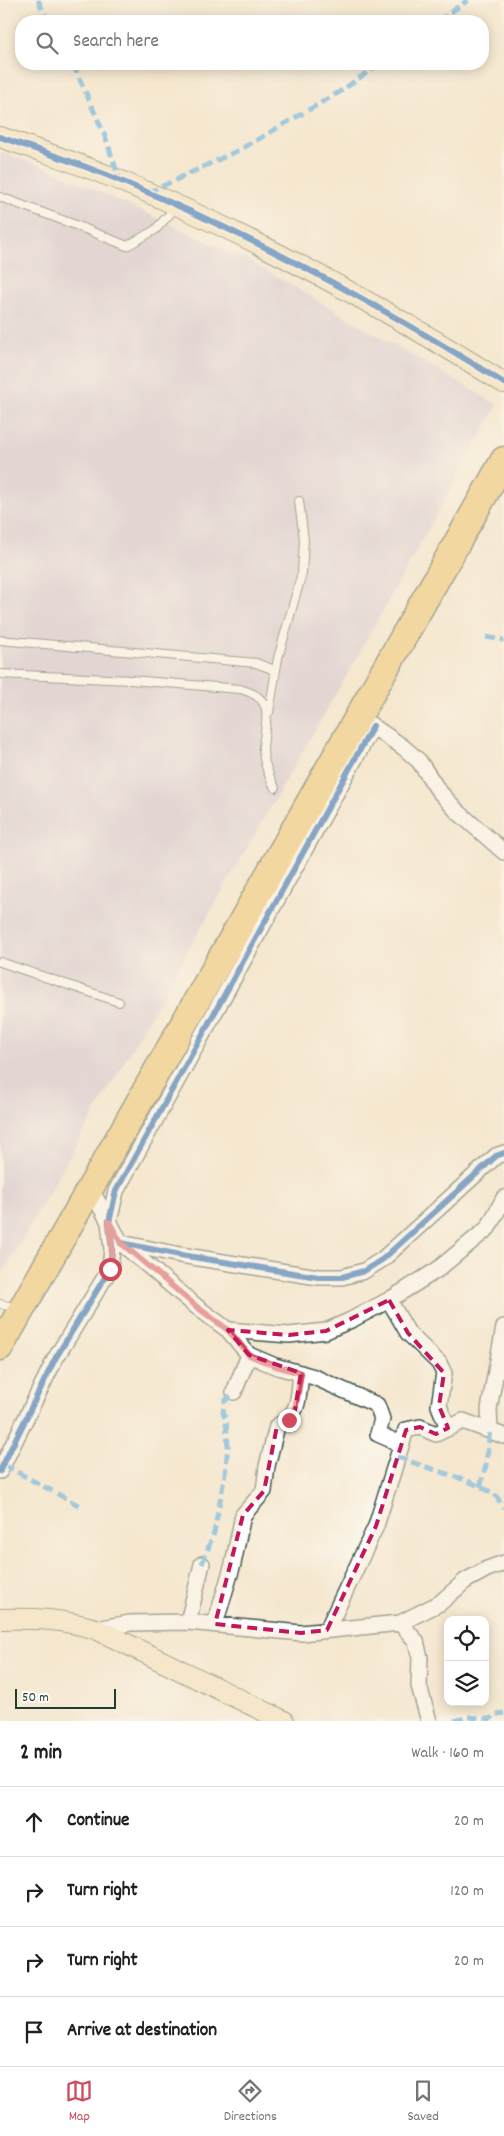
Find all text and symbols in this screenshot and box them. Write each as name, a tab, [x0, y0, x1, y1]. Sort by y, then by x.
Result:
search box	[15, 15, 489, 70]
icon: search	[33, 29, 61, 57]
text: Search here	[73, 29, 159, 56]
route start	[99, 1258, 122, 1281]
route end	[278, 1409, 301, 1432]
map controls	[444, 1616, 489, 1706]
button: locate	[444, 1616, 489, 1661]
button: layers	[444, 1661, 489, 1706]
scale bar	[15, 1686, 116, 1709]
text: 50 m	[22, 1688, 49, 1708]
text: 2 min	[20, 1739, 62, 1769]
text: Walk · 160 m	[411, 1742, 484, 1765]
icon: ahead	[20, 1808, 48, 1836]
text: Continue	[67, 1808, 129, 1835]
text: 20 m	[454, 1810, 484, 1833]
icon: right	[20, 1878, 48, 1906]
text: Turn right	[67, 1878, 138, 1905]
text: 120 m	[450, 1880, 484, 1903]
icon: right	[20, 1948, 48, 1976]
text: Turn right	[67, 1948, 138, 1975]
text: 20 m	[454, 1950, 484, 1973]
icon: arrive	[20, 2018, 48, 2046]
text: Arrive at destination	[67, 2018, 217, 2045]
tab: Map	[65, 2077, 93, 2127]
tab: Directions	[224, 2077, 277, 2127]
tab: Saved	[407, 2077, 439, 2127]

